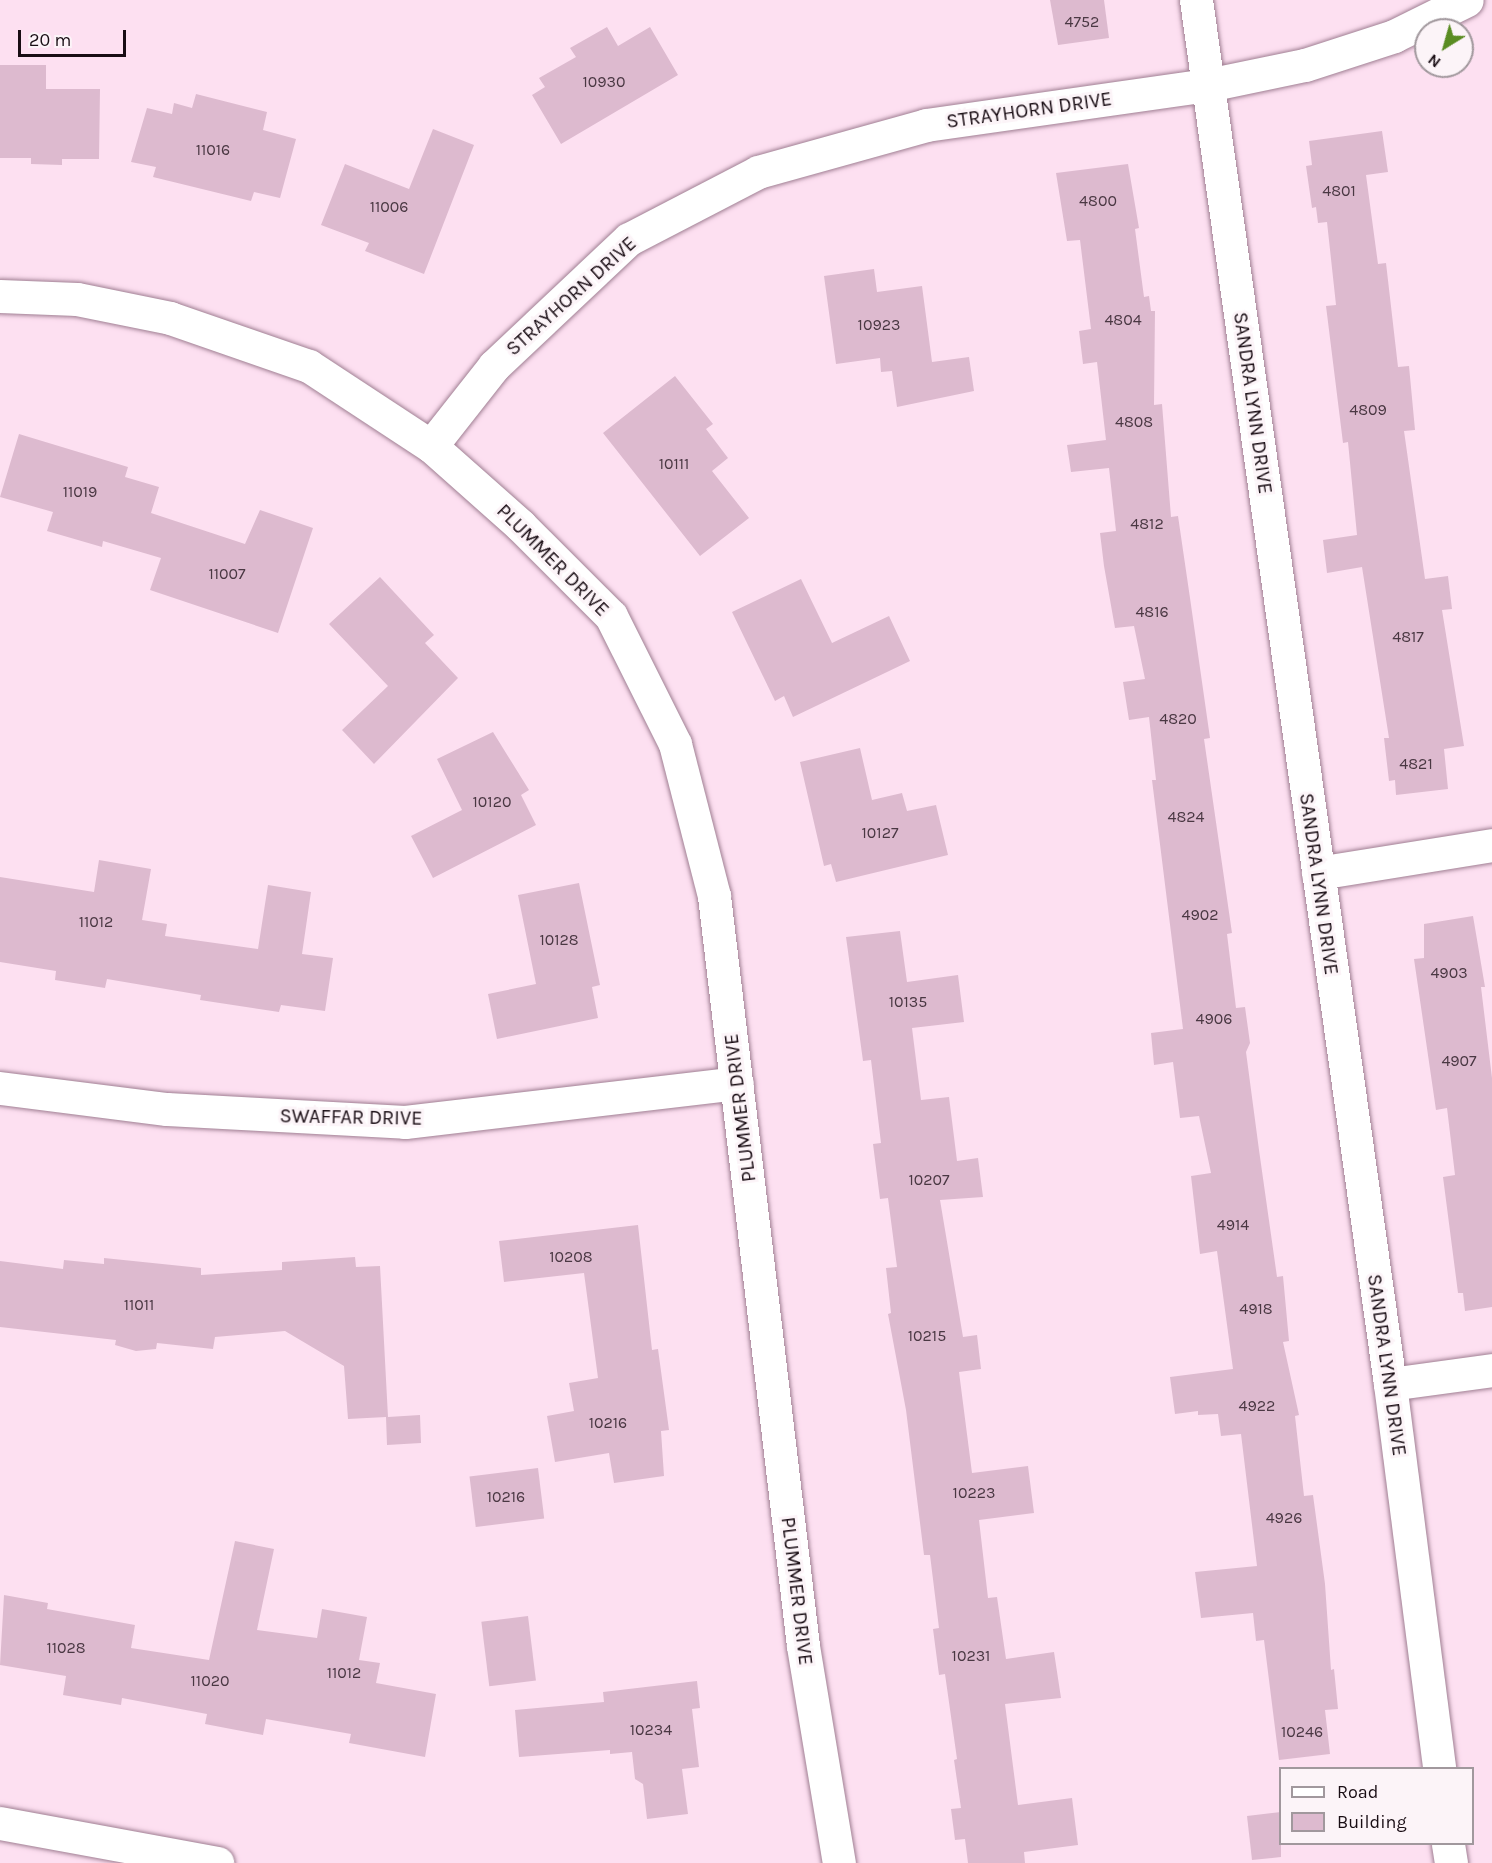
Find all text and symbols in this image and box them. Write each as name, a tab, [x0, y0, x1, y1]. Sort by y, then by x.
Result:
house number: 4752	[1065, 12, 1099, 32]
scale bar	[21, 18, 129, 56]
north arrow	[1414, 18, 1474, 78]
text: 20 m	[29, 29, 71, 51]
text: N	[1424, 50, 1444, 72]
house number: 10930	[582, 72, 626, 92]
street label: STRAYHORN DRIVE	[945, 87, 1113, 133]
house number: 11016	[196, 140, 230, 160]
house number: 4801	[1322, 181, 1356, 201]
house number: 4800	[1079, 191, 1117, 211]
house number: 11006	[370, 197, 408, 217]
street label: STRAYHORN DRIVE	[501, 231, 641, 361]
house number: 4804	[1104, 310, 1142, 330]
street label: SANDRA LYNN DRIVE	[1228, 310, 1278, 496]
house number: 10923	[858, 315, 900, 335]
house number: 4809	[1349, 400, 1387, 420]
house number: 4808	[1115, 412, 1153, 432]
house number: 10111	[659, 454, 689, 474]
house number: 11019	[63, 482, 97, 502]
street label: PLUMMER DRIVE	[492, 499, 614, 621]
house number: 4812	[1130, 514, 1164, 534]
house number: 11007	[208, 564, 246, 584]
house number: 4816	[1135, 602, 1169, 622]
house number: 4817	[1392, 627, 1424, 647]
house number: 4820	[1159, 709, 1197, 729]
house number: 4821	[1399, 754, 1433, 774]
street label: SANDRA LYNN DRIVE	[1294, 791, 1344, 977]
house number: 10120	[473, 792, 511, 812]
house number: 4824	[1168, 807, 1204, 827]
house number: 10127	[862, 823, 898, 843]
house number: 4902	[1182, 905, 1218, 925]
house number: 11012	[79, 912, 113, 932]
house number: 10128	[539, 930, 579, 950]
house number: 4903	[1430, 963, 1468, 983]
house number: 10135	[889, 992, 927, 1012]
house number: 4906	[1196, 1009, 1232, 1029]
street label: PLUMMER DRIVE	[719, 1033, 761, 1183]
house number: 4907	[1441, 1051, 1477, 1071]
street label: SWAFFAR DRIVE	[279, 1104, 423, 1130]
house number: 10207	[908, 1170, 950, 1190]
house number: 4914	[1217, 1215, 1249, 1235]
house number: 10208	[549, 1247, 593, 1267]
street label: SANDRA LYNN DRIVE	[1362, 1272, 1412, 1458]
house number: 11011	[124, 1295, 154, 1315]
house number: 4918	[1239, 1299, 1273, 1319]
house number: 10215	[908, 1326, 946, 1346]
house number: 4922	[1239, 1396, 1275, 1416]
house number: 10216	[589, 1413, 627, 1433]
house number: 10223	[953, 1483, 995, 1503]
house number: 10216	[487, 1487, 525, 1507]
house number: 4926	[1266, 1508, 1302, 1528]
street label: PLUMMER DRIVE	[776, 1516, 818, 1666]
house number: 11028	[46, 1638, 86, 1658]
house number: 10231	[952, 1646, 990, 1666]
house number: 11012	[327, 1663, 361, 1683]
house number: 11020	[191, 1671, 229, 1691]
house number: 10234	[630, 1720, 672, 1740]
house number: 10246	[1281, 1722, 1323, 1742]
legend	[1279, 1767, 1474, 1845]
text: Road	[1337, 1781, 1378, 1803]
text: Building	[1337, 1811, 1407, 1833]

